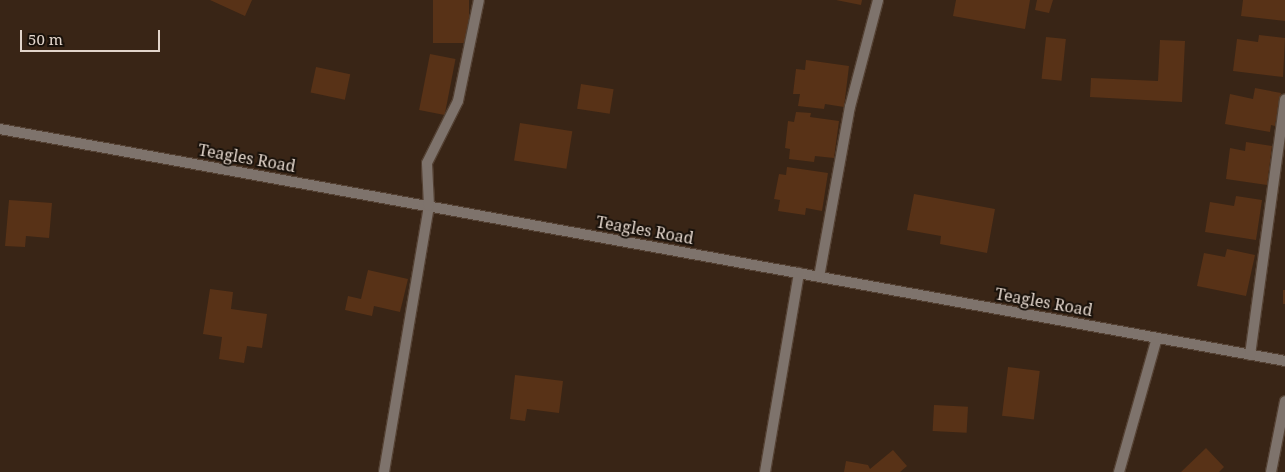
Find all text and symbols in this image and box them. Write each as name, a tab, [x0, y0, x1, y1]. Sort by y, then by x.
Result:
scale bar	[22, 20, 162, 52]
text: 50 m	[28, 29, 63, 49]
street label: Teagles Road	[197, 140, 297, 176]
street label: Teagles Road	[595, 212, 695, 248]
street label: Teagles Road	[994, 284, 1094, 320]

